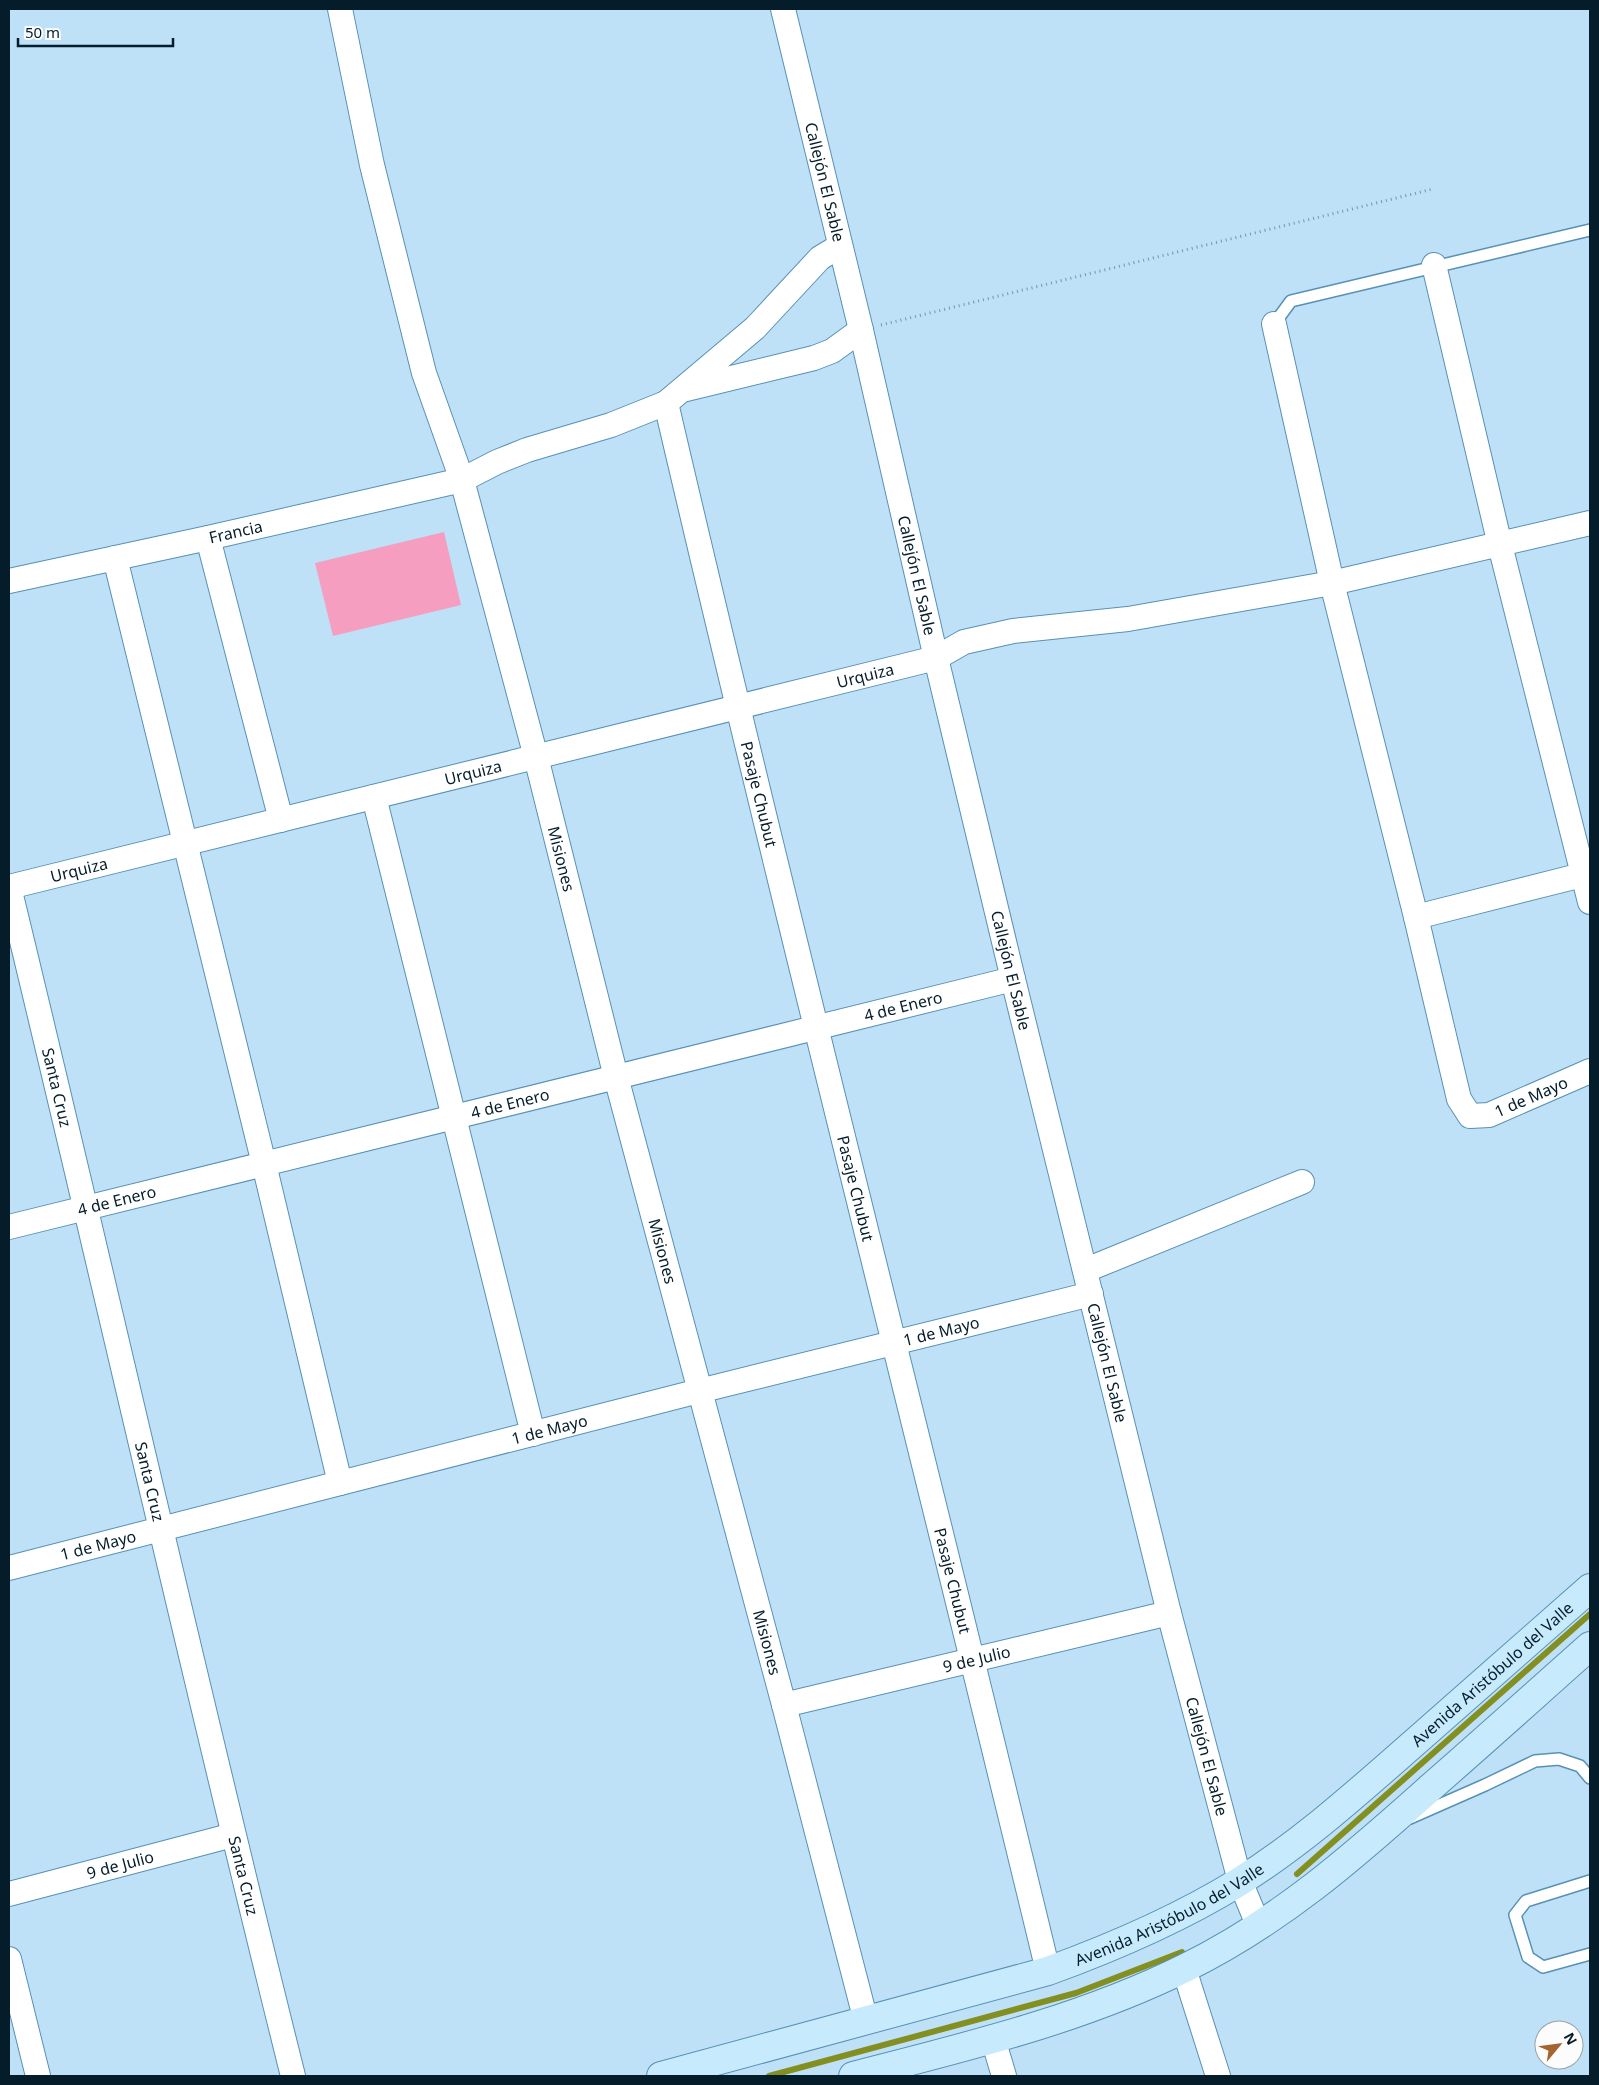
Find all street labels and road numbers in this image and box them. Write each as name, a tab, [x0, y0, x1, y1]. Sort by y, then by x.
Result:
street label: Callejón El Sable	[800, 120, 850, 244]
street label: Callejón El Sable	[893, 513, 941, 637]
street label: Francia	[207, 515, 265, 548]
street label: Urquiza	[834, 658, 896, 693]
street label: Pasaje Chubut	[736, 739, 783, 849]
street label: Urquiza	[442, 755, 504, 790]
street label: Misiones	[543, 824, 580, 894]
street label: Urquiza	[48, 852, 110, 887]
street label: Callejón El Sable	[986, 908, 1036, 1032]
street label: 4 de Enero	[862, 986, 945, 1026]
street label: Santa Cruz	[37, 1045, 77, 1129]
street label: 1 de Mayo	[1491, 1071, 1571, 1122]
street label: 4 de Enero	[468, 1083, 552, 1124]
street label: Pasaje Chubut	[832, 1133, 879, 1244]
street label: 4 de Enero	[75, 1180, 158, 1221]
street label: Misiones	[643, 1216, 682, 1286]
street label: Callejón El Sable	[1082, 1301, 1133, 1425]
street label: 1 de Mayo	[901, 1311, 982, 1351]
street label: 1 de Mayo	[509, 1409, 590, 1450]
street label: Santa Cruz	[130, 1440, 170, 1523]
street label: 1 de Mayo	[58, 1525, 138, 1565]
street label: Pasaje Chubut	[929, 1525, 976, 1636]
street label: Avenida Aristóbulo del Valle	[1406, 1597, 1578, 1751]
street label: Misiones	[748, 1607, 786, 1677]
street label: 9 de Julio	[941, 1640, 1012, 1678]
street label: Callejón El Sable	[1181, 1694, 1233, 1818]
street label: Santa Cruz	[223, 1834, 264, 1917]
street label: 9 de Julio	[84, 1845, 156, 1884]
street label: Avenida Aristóbulo del Valle	[1072, 1858, 1268, 1971]

